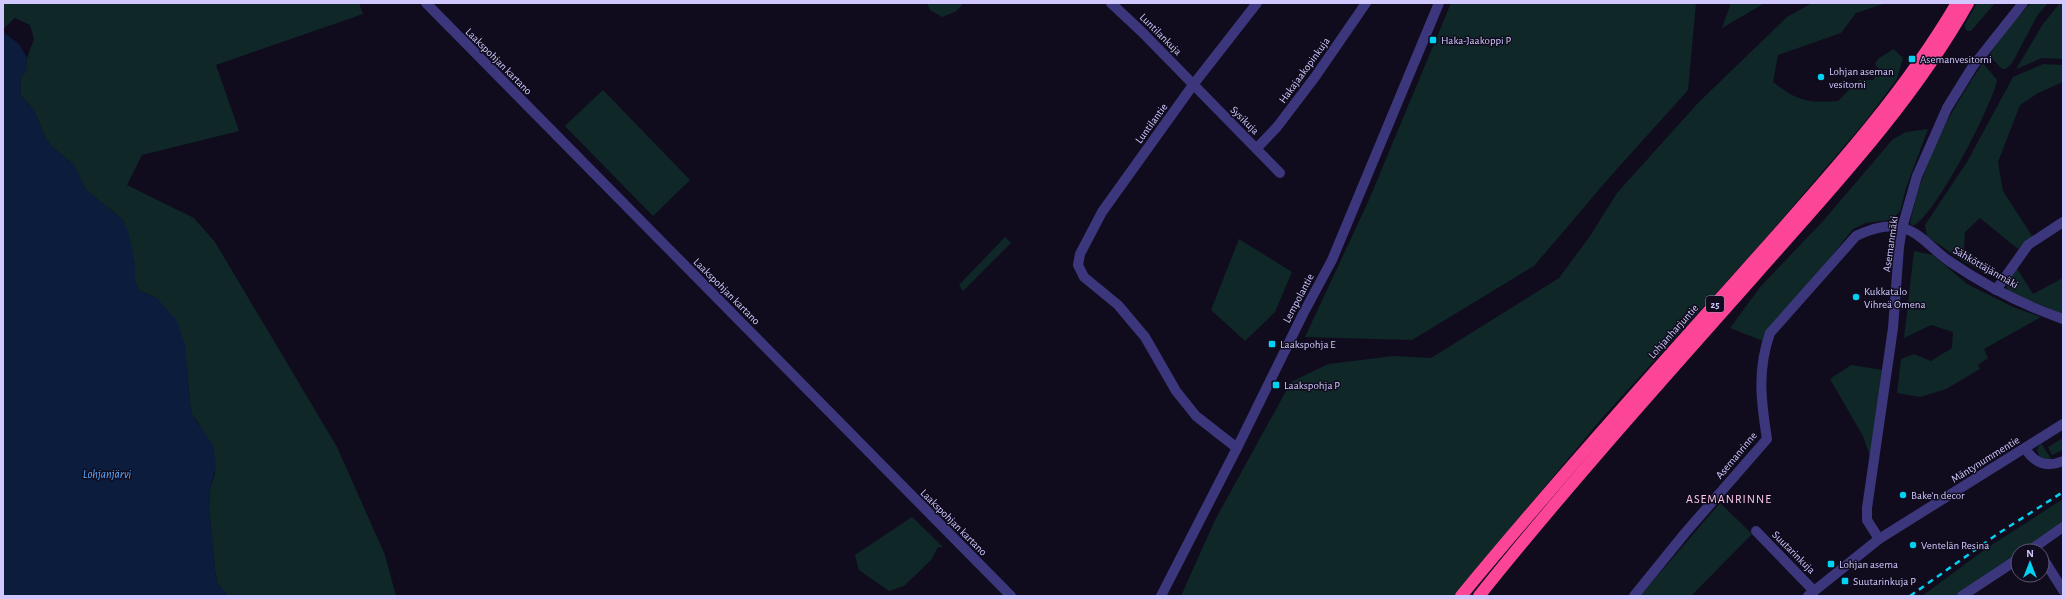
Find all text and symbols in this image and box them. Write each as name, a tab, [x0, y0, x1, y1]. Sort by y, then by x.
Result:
street label: Luntilankuja	[1138, 11, 1184, 57]
street label: Laakspohjan kartano	[463, 26, 534, 97]
street label: Hakajaakopinkuja	[1277, 35, 1332, 105]
marker: Haka-Jaakoppi P	[1428, 35, 1438, 45]
place label: Haka-Jaakoppi P	[1441, 35, 1512, 46]
marker: Asemanvesitorni	[1907, 54, 1917, 64]
place label: Asemanvesitorni	[1920, 54, 1992, 65]
place label: Lohjan aseman vesitorni	[1829, 66, 1894, 90]
marker: Lohjan aseman vesitorni	[1816, 72, 1826, 82]
street label: Luntilantie	[1133, 101, 1170, 145]
street label: Sysikuja	[1228, 104, 1261, 137]
street label: Asemanmäki	[1881, 215, 1900, 273]
street label: Sähköttäjänmäki	[1951, 244, 2020, 290]
street label: Laakspohjan kartano	[691, 256, 762, 327]
street label: Lempolantie	[1281, 272, 1316, 325]
place label: Kukkatalo Vihreä Omena	[1864, 286, 1926, 310]
marker: Kukkatalo Vihreä Omena	[1851, 292, 1861, 302]
road number: 25	[1706, 296, 1724, 312]
street label: Lohjanharjuntie	[1646, 302, 1700, 361]
marker: Laakspohja E	[1267, 339, 1277, 349]
place label: Laakspohja E	[1280, 339, 1336, 350]
marker: Laakspohja P	[1271, 380, 1281, 390]
place label: Laakspohja P	[1284, 380, 1340, 391]
street label: Asemanrinne	[1714, 430, 1759, 481]
street label: Mäntynummentie	[1949, 434, 2021, 485]
water label: Lohjanjärvi	[83, 468, 132, 481]
street label: Laakspohjan kartano	[918, 487, 989, 558]
marker: Bake'n decor	[1898, 490, 1908, 500]
place label: Bake'n decor	[1911, 490, 1965, 501]
district label: ASEMANRINNE	[1686, 493, 1772, 505]
street label: Suutarinkuja	[1770, 529, 1817, 576]
marker: Ventelän Resina	[1908, 540, 1918, 550]
place label: Ventelän Resina	[1921, 540, 1989, 551]
north arrow	[2010, 543, 2050, 583]
text: N	[2026, 548, 2034, 559]
marker: Lohjan asema	[1826, 559, 1836, 569]
place label: Lohjan asema	[1839, 559, 1898, 570]
marker: Suutarinkuja P	[1840, 576, 1850, 586]
place label: Suutarinkuja P	[1853, 576, 1916, 587]

